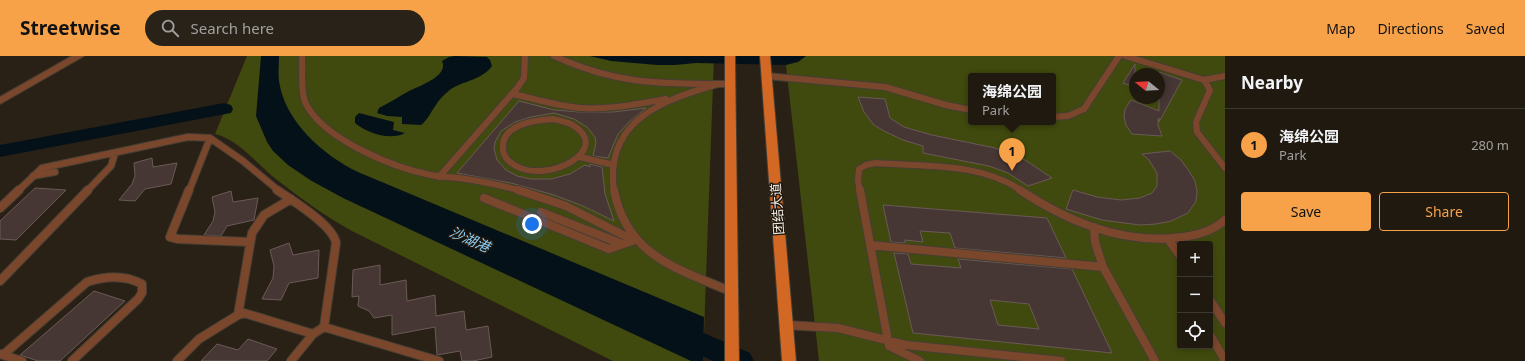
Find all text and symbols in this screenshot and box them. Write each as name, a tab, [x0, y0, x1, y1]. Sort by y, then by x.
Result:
search box	[145, 10, 425, 46]
text: Streetwise	[20, 15, 121, 41]
icon: search	[159, 17, 181, 39]
text: Search here	[191, 18, 274, 38]
text: Map	[1326, 19, 1355, 38]
text: Directions	[1377, 19, 1444, 38]
text: Saved	[1466, 19, 1505, 38]
north arrow	[1129, 68, 1165, 104]
text: Nearby	[1241, 71, 1303, 94]
popup	[968, 73, 1056, 125]
text: 海绵公园	[982, 81, 1042, 101]
text: Park	[982, 101, 1009, 119]
text: 海绵公园	[1279, 126, 1339, 146]
text: 1	[1250, 136, 1258, 154]
text: 280 m	[1471, 136, 1509, 154]
pin: 1	[999, 138, 1025, 171]
text: Park	[1279, 146, 1306, 164]
street label: 团结大道	[766, 182, 788, 236]
button: Save	[1241, 192, 1371, 231]
button: Share	[1379, 192, 1509, 231]
your location	[522, 214, 542, 234]
water label: 沙湖港	[447, 222, 495, 257]
map controls	[1177, 241, 1213, 349]
button: +	[1177, 241, 1213, 277]
button: −	[1177, 277, 1213, 313]
button: locate	[1177, 313, 1213, 349]

